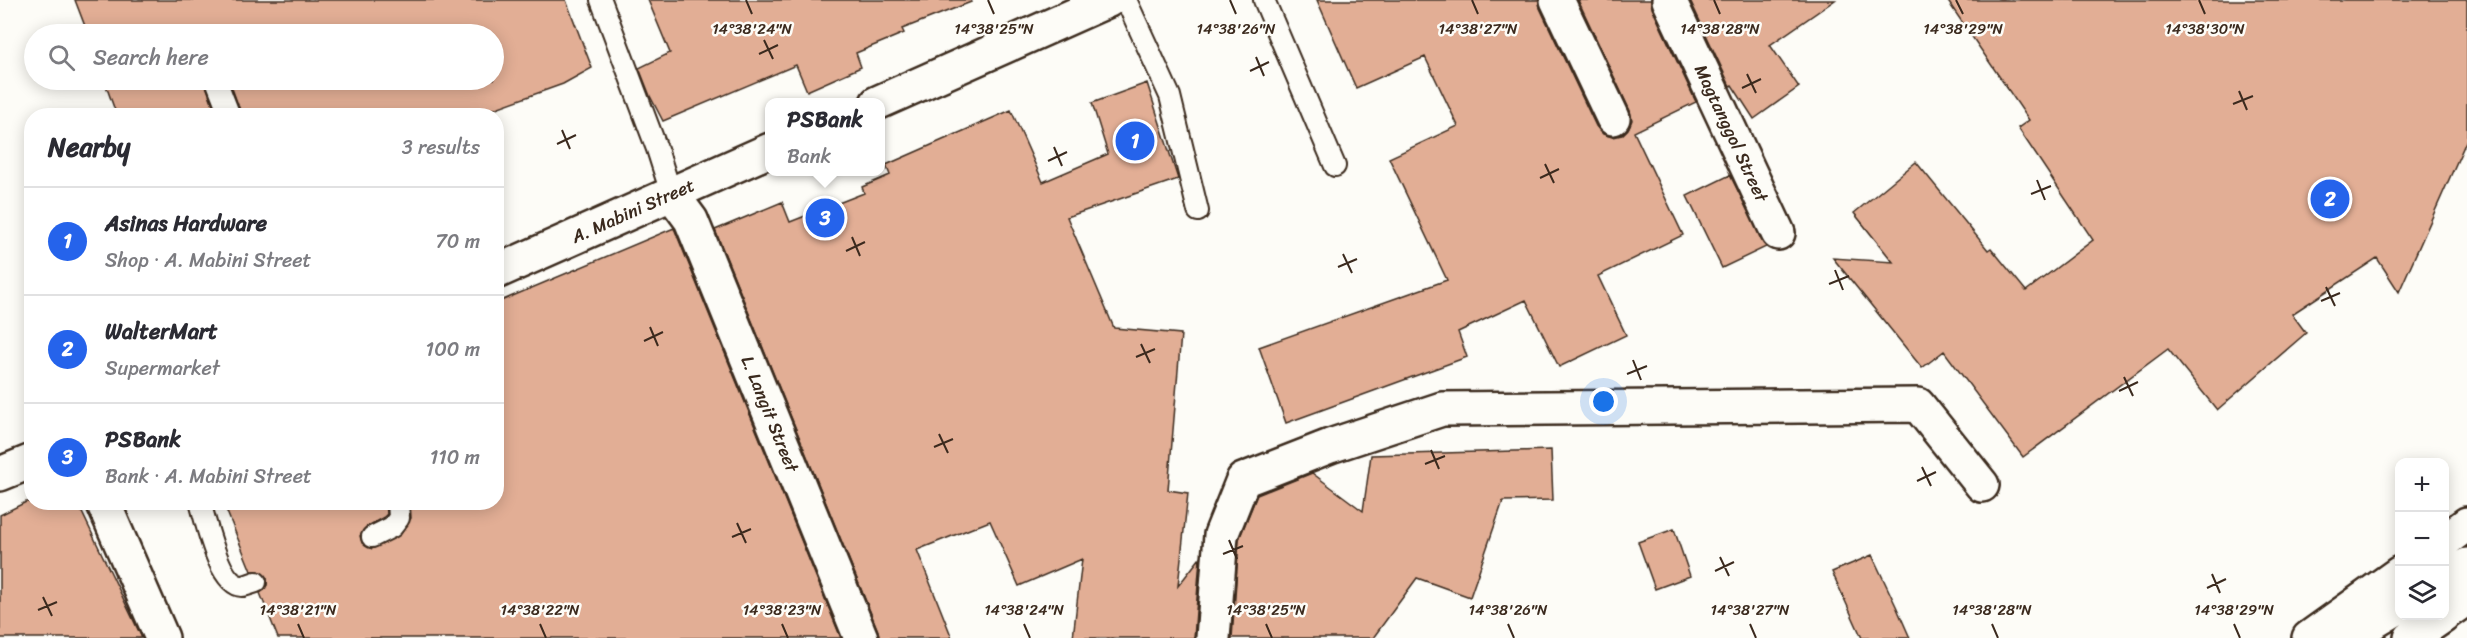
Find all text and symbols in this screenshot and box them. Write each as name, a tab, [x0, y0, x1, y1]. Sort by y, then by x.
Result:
text: 14°38'24"N	[712, 16, 792, 42]
text: 14°38'25"N	[954, 16, 1034, 42]
text: 14°38'26"N	[1197, 16, 1276, 42]
text: 14°38'27"N	[1439, 16, 1518, 42]
text: 14°38'28"N	[1680, 16, 1760, 42]
text: 14°38'29"N	[1923, 16, 2003, 42]
text: 14°38'30"N	[2165, 16, 2245, 42]
search box	[24, 24, 504, 90]
text: Search here	[93, 38, 209, 77]
icon: search	[45, 41, 78, 74]
street label: Magtanggol Street	[1685, 59, 1778, 208]
popup	[765, 98, 885, 176]
text: PSBank	[787, 100, 863, 139]
pin: 1	[1116, 118, 1154, 164]
text: Nearby	[48, 124, 130, 170]
text: 3 results	[402, 130, 480, 165]
text: Bank	[787, 139, 831, 174]
street label: A. Mabini Street	[565, 169, 700, 253]
pin: 2	[2310, 176, 2350, 222]
pin: 3	[806, 196, 844, 240]
text: Asinas Hardware	[105, 204, 267, 243]
text: 1	[63, 224, 72, 259]
text: 70 m	[435, 224, 480, 259]
text: Shop · A. Mabini Street	[105, 243, 311, 278]
text: WalterMart	[105, 312, 218, 351]
text: 2	[62, 332, 73, 367]
text: 100 m	[426, 332, 480, 367]
text: Supermarket	[105, 351, 220, 386]
street label: L. Langit Street	[732, 351, 808, 478]
your location	[1589, 387, 1618, 416]
text: PSBank	[105, 420, 181, 459]
text: 3	[62, 440, 73, 475]
text: 110 m	[430, 440, 480, 475]
map controls	[2395, 458, 2449, 620]
button: +	[2395, 458, 2449, 512]
text: Bank · A. Mabini Street	[105, 459, 312, 494]
button: −	[2395, 512, 2449, 566]
button: layers	[2395, 566, 2449, 620]
text: 14°38'21"N	[260, 597, 337, 623]
text: 14°38'22"N	[500, 597, 580, 623]
text: 14°38'23"N	[743, 597, 822, 623]
text: 14°38'24"N	[984, 597, 1064, 623]
text: 14°38'25"N	[1226, 597, 1306, 623]
text: 14°38'26"N	[1469, 597, 1548, 623]
text: 14°38'27"N	[1711, 597, 1790, 623]
text: 14°38'28"N	[1952, 597, 2032, 623]
text: 14°38'29"N	[2194, 597, 2274, 623]

